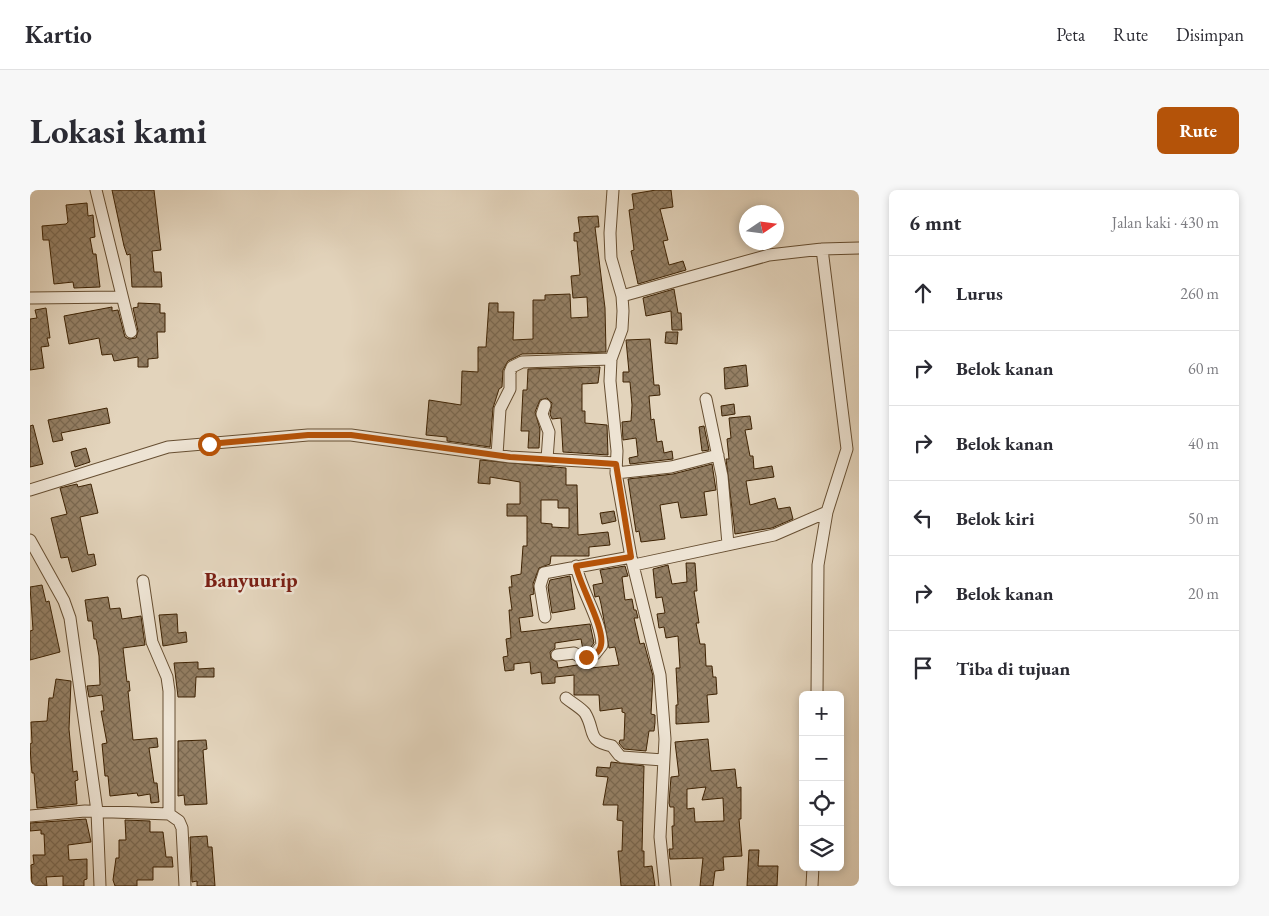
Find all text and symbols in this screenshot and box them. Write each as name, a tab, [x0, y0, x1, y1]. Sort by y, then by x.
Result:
text: Kartio	[25, 19, 92, 50]
text: Peta	[1056, 23, 1085, 46]
text: Rute	[1113, 23, 1148, 46]
text: Disimpan	[1176, 23, 1244, 46]
button: Rute	[1157, 107, 1239, 154]
text: Lokasi kami	[30, 108, 207, 153]
north arrow	[739, 205, 784, 250]
text: 6 mnt	[909, 209, 961, 236]
text: Jalan kaki · 430 m	[1112, 212, 1219, 233]
icon: ahead	[909, 279, 937, 307]
text: Lurus	[956, 281, 1003, 306]
text: 260 m	[1180, 283, 1219, 304]
icon: right	[909, 354, 937, 382]
text: Belok kanan	[956, 356, 1054, 381]
text: 60 m	[1188, 358, 1219, 379]
icon: right	[909, 429, 937, 457]
text: Belok kanan	[956, 431, 1054, 456]
route start	[198, 433, 221, 456]
text: 40 m	[1188, 433, 1219, 454]
icon: left	[909, 504, 937, 532]
text: Belok kiri	[956, 506, 1035, 531]
text: 50 m	[1188, 508, 1219, 529]
district label: Banyuurip	[204, 566, 298, 593]
icon: right	[909, 579, 937, 607]
text: Belok kanan	[956, 581, 1054, 606]
text: 20 m	[1188, 583, 1219, 604]
route end	[575, 646, 598, 669]
icon: arrive	[909, 654, 937, 682]
text: Tiba di tujuan	[956, 656, 1070, 681]
map controls	[799, 691, 844, 871]
button: +	[799, 691, 844, 736]
button: −	[799, 736, 844, 781]
button: locate	[799, 781, 844, 826]
button: layers	[799, 826, 844, 871]

